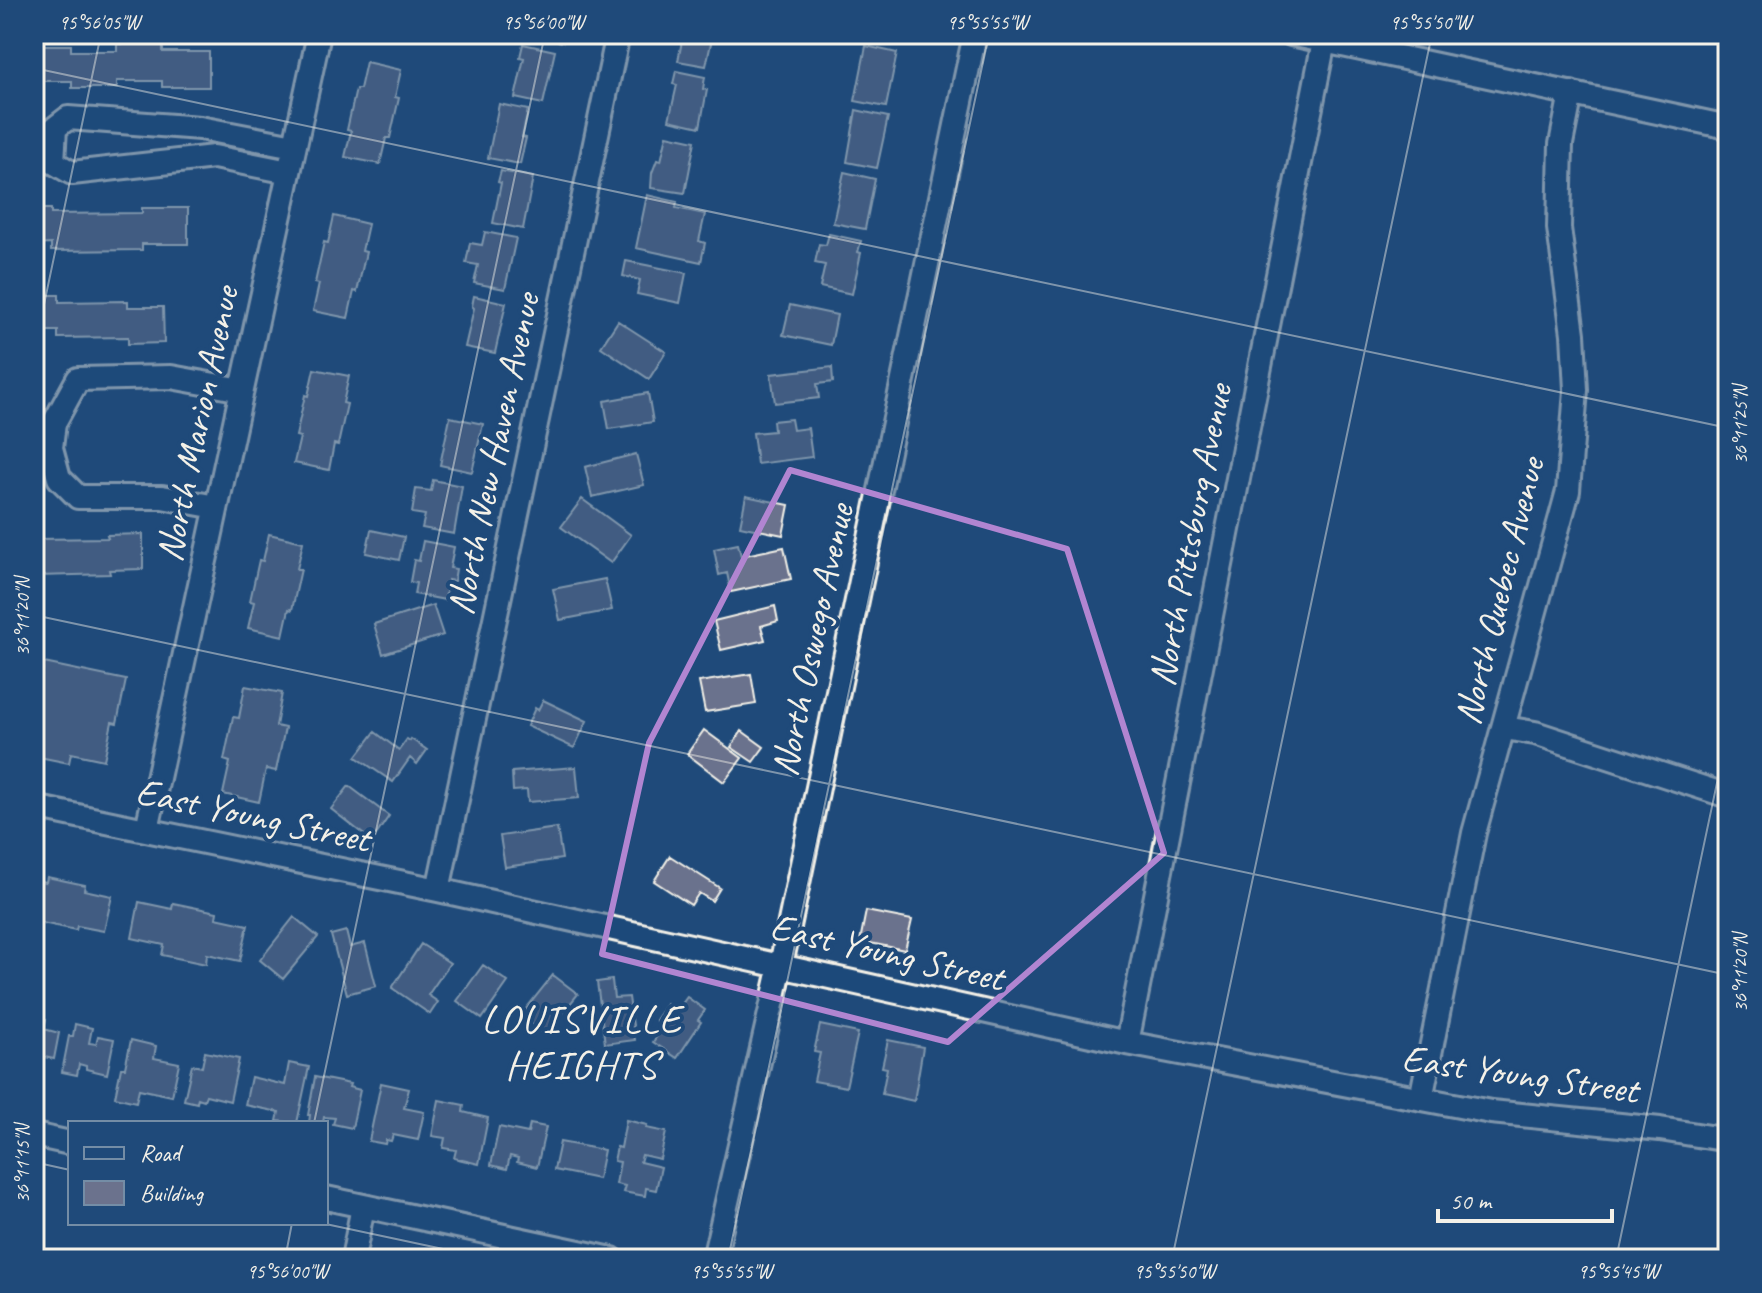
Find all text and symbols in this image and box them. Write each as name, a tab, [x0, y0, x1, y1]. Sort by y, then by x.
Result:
text: 95°56'05"W	[58, 10, 143, 35]
text: 95°56'00"W	[502, 10, 587, 35]
text: 95°55'55"W	[946, 10, 1031, 35]
text: 95°55'50"W	[1389, 10, 1474, 35]
street label: North Marion Avenue	[145, 280, 250, 566]
street label: North New Haven Avenue	[436, 287, 551, 619]
street label: North Pittsburg Avenue	[1138, 378, 1243, 690]
text: 36°11'25"N	[1728, 383, 1753, 464]
street label: North Quebec Avenue	[1443, 450, 1555, 729]
street label: North Oswego Avenue	[760, 497, 864, 780]
text: 36°11'20"N	[10, 575, 35, 656]
street label: East Young Street	[132, 767, 377, 863]
street label: East Young Street	[766, 902, 1011, 1002]
text: 36°11'20"N	[1728, 931, 1753, 1012]
district label: LOUISVILLE HEIGHTS	[481, 994, 685, 1090]
street label: East Young Street	[1399, 1034, 1644, 1114]
legend	[68, 1121, 328, 1225]
text: 36°11'15"N	[10, 1122, 35, 1203]
text: Road	[140, 1138, 184, 1168]
scale bar	[1438, 1173, 1612, 1223]
text: Building	[140, 1178, 205, 1208]
text: 50 m	[1450, 1186, 1493, 1216]
text: 95°56'00"W	[246, 1259, 331, 1284]
text: 95°55'55"W	[690, 1259, 775, 1284]
text: 95°55'50"W	[1133, 1259, 1218, 1284]
text: 95°55'45"W	[1577, 1259, 1662, 1284]

